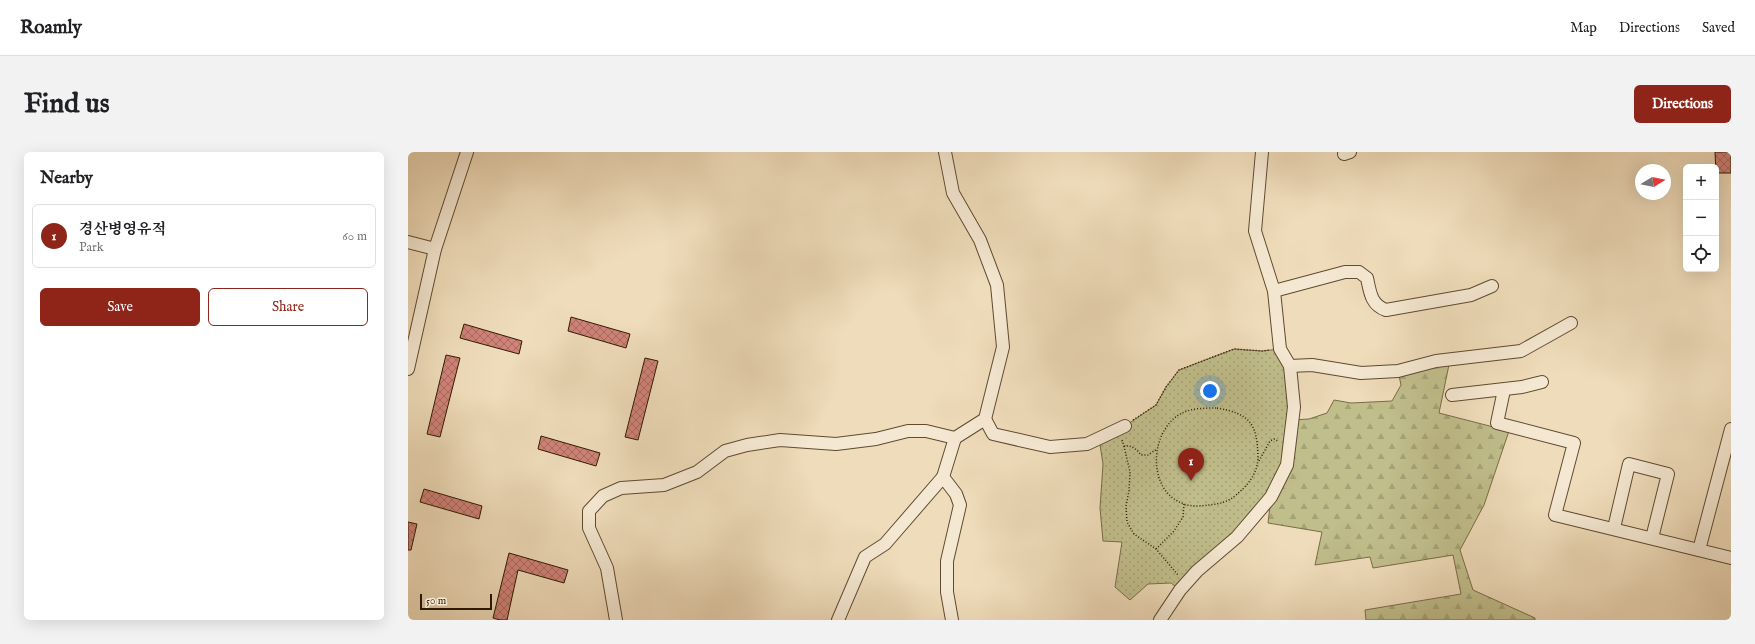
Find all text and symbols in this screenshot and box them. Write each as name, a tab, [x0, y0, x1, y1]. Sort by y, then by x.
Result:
text: Roamly	[20, 16, 82, 40]
text: Map	[1570, 19, 1597, 37]
text: Directions	[1619, 19, 1680, 37]
text: Saved	[1702, 19, 1735, 37]
button: Directions	[1634, 85, 1731, 123]
text: Find us	[24, 87, 110, 122]
north arrow	[1635, 164, 1671, 200]
map controls	[1683, 164, 1719, 272]
button: +	[1683, 164, 1719, 200]
text: Nearby	[40, 168, 93, 189]
button: −	[1683, 200, 1719, 236]
text: 경산병영유적	[79, 220, 166, 239]
text: 1	[52, 228, 56, 245]
text: 60 m	[342, 228, 367, 245]
button: locate	[1683, 236, 1719, 272]
text: Park	[79, 239, 104, 256]
button: Save	[40, 288, 200, 326]
button: Share	[208, 288, 368, 326]
your location	[1200, 381, 1220, 401]
pin: 1	[1178, 448, 1204, 481]
scale bar	[420, 592, 492, 611]
text: 50 m	[426, 594, 446, 608]

